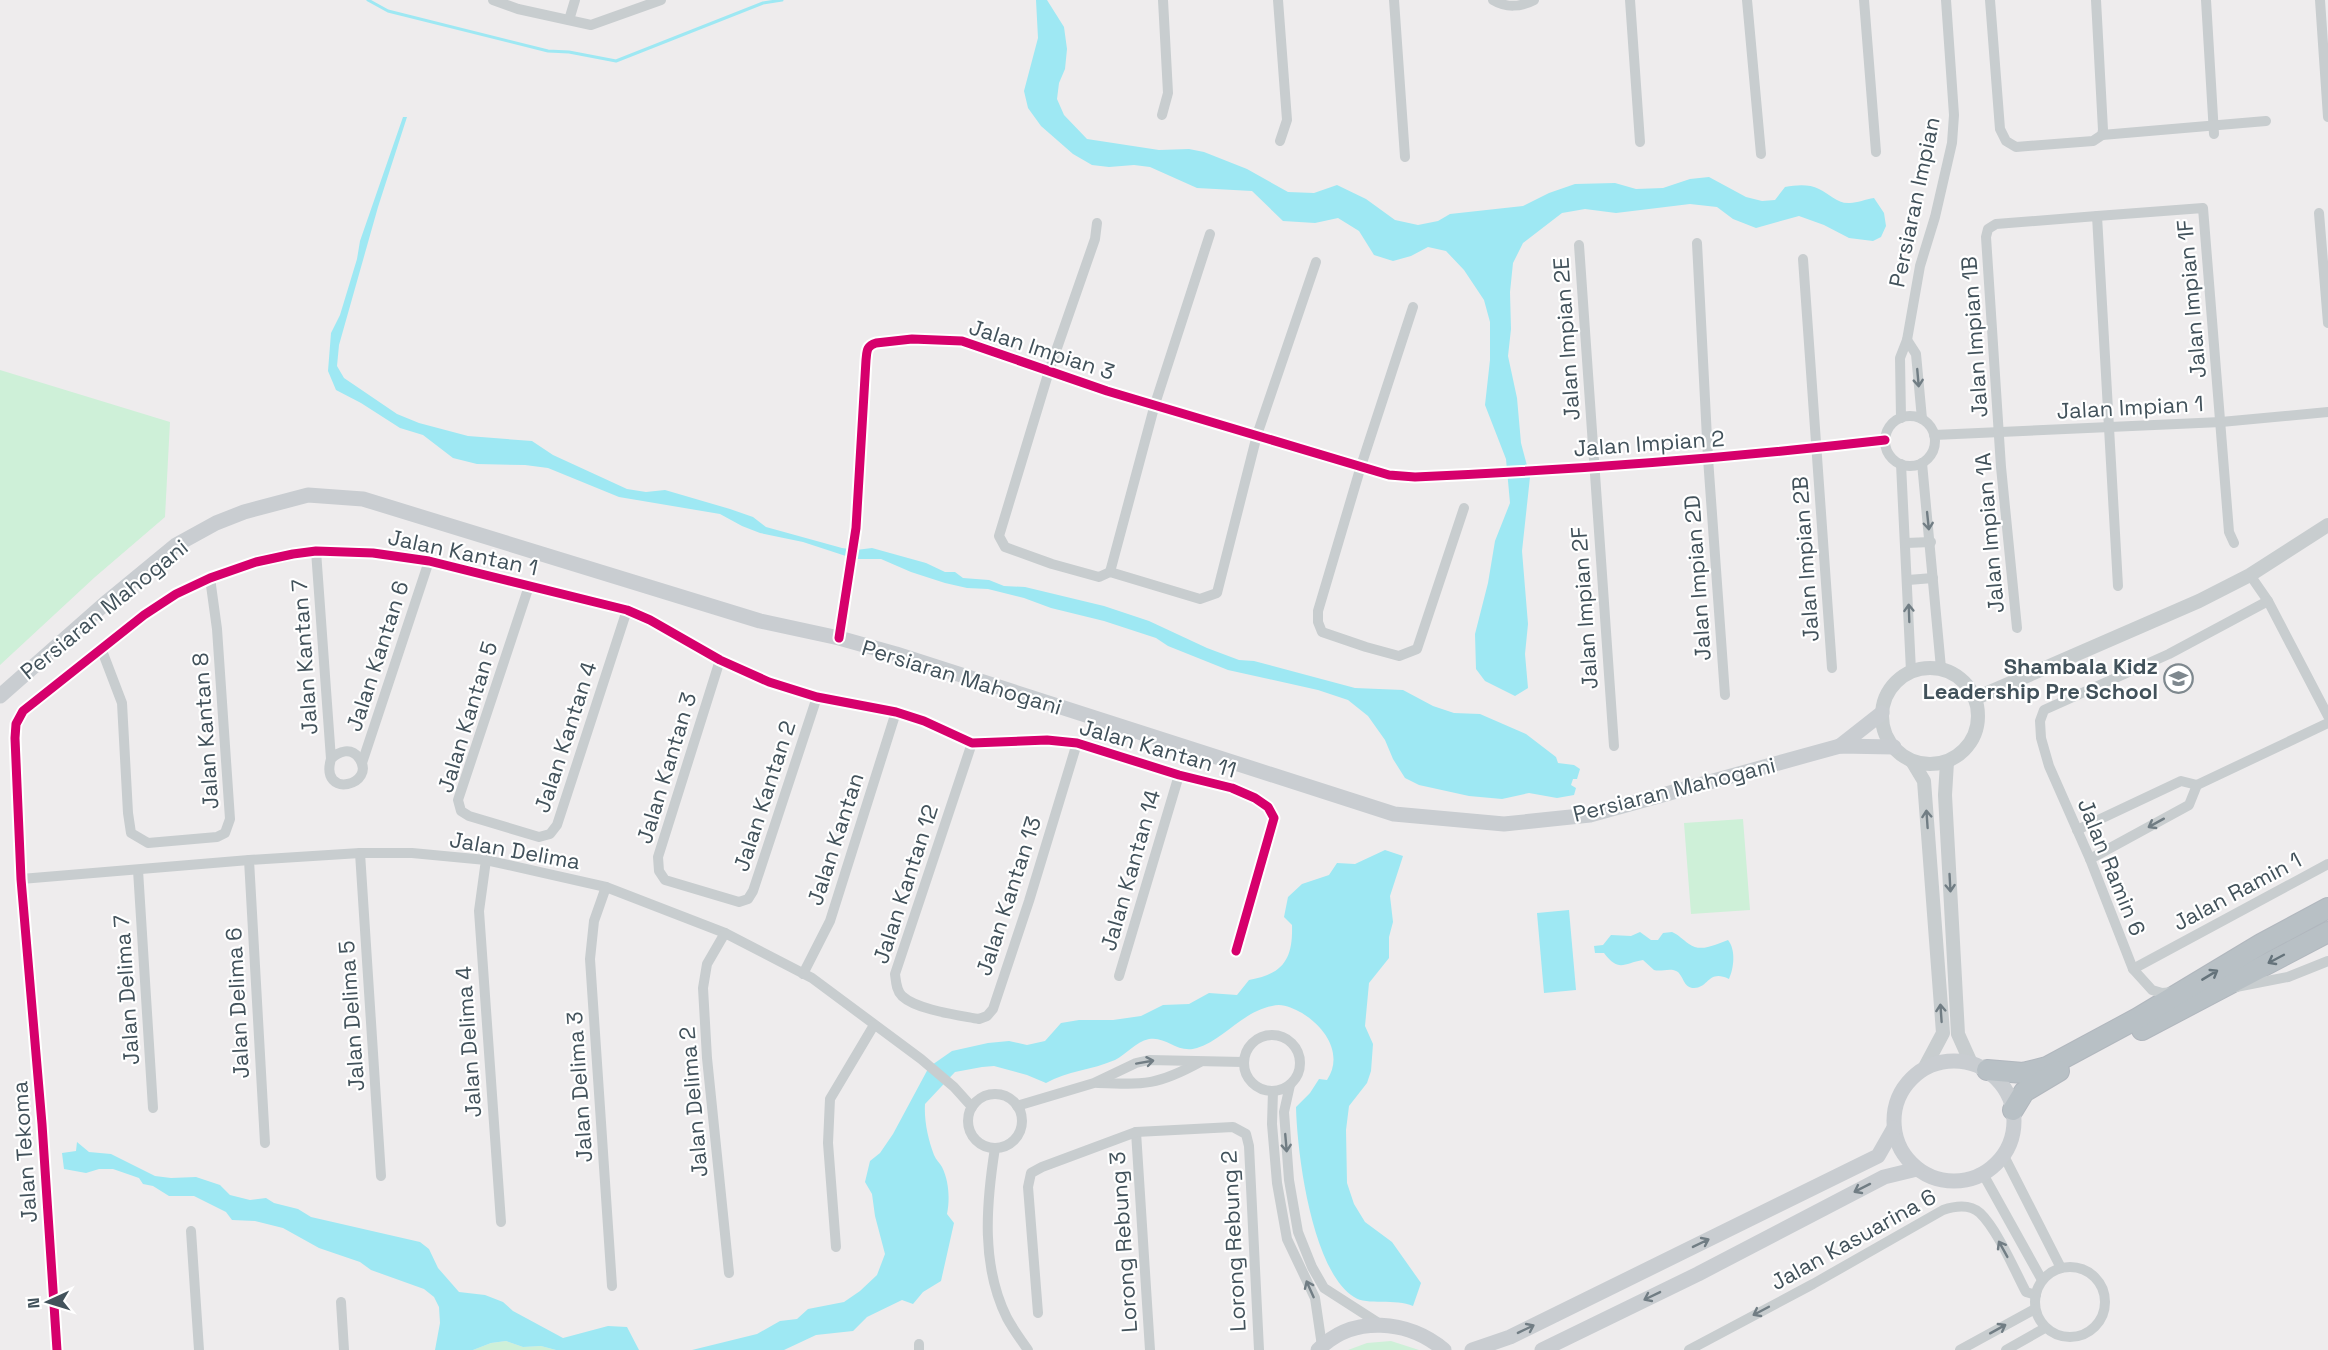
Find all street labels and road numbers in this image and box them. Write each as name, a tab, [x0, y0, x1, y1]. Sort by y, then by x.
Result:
street label: Persiaran Impian	[1882, 114, 1946, 290]
street label: Jalan Impian 1F	[2170, 218, 2212, 379]
street label: Jalan Impian 1B	[1954, 255, 1994, 419]
street label: Jalan Impian 2E	[1546, 256, 1586, 422]
street label: Jalan Impian 3	[966, 312, 1118, 386]
street label: Jalan Impian 1	[2056, 389, 2204, 425]
street label: Jalan Impian 2	[1573, 424, 1725, 462]
street label: Jalan Impian 1A	[1968, 451, 2010, 614]
street label: Jalan Impian 2B	[1785, 475, 1825, 643]
street label: Jalan Impian 2D	[1677, 494, 1717, 662]
street label: Jalan Kantan 1	[385, 522, 541, 582]
street label: Jalan Impian 2F	[1564, 526, 1604, 690]
street label: Persiaran Mahogani	[14, 533, 194, 685]
street label: Jalan Kantan 6	[339, 577, 415, 735]
street label: Jalan Kantan 7	[285, 578, 323, 736]
street label: Persiaran Mahogani	[859, 633, 1065, 721]
street label: Jalan Kantan 5	[431, 638, 503, 796]
street label: Jalan Kantan 8	[186, 652, 224, 810]
street label: Jalan Kantan 4	[527, 658, 603, 816]
street label: Jalan Kantan 3	[630, 689, 702, 847]
street label: Jalan Kantan 11	[1076, 712, 1240, 784]
street label: Jalan Kantan 2	[726, 717, 802, 875]
street label: Persiaran Mahogani	[1570, 750, 1778, 828]
street label: Jalan Kantan	[800, 769, 870, 909]
street label: Jalan Kantan 14	[1094, 786, 1166, 954]
street label: Jalan Ramin 6	[2072, 794, 2152, 940]
street label: Jalan Kantan 12	[866, 801, 944, 967]
street label: Jalan Kantan 13	[969, 813, 1047, 979]
street label: Jalan Delima	[447, 825, 583, 875]
street label: Jalan Ramin 1	[2168, 845, 2306, 937]
street label: Jalan Delima 7	[107, 914, 145, 1066]
street label: Jalan Delima 6	[219, 927, 255, 1079]
street label: Jalan Delima 5	[332, 940, 370, 1092]
street label: Jalan Delima 4	[449, 965, 487, 1119]
street label: Jalan Delima 3	[560, 1011, 598, 1163]
street label: Jalan Delima 2	[672, 1025, 714, 1179]
street label: Jalan Tekoma	[5, 1080, 43, 1224]
street label: Lorong Rebung 2	[1214, 1150, 1252, 1332]
street label: Lorong Rebung 3	[1103, 1151, 1143, 1333]
street label: Jalan Kasuarina 6	[1765, 1182, 1941, 1296]

